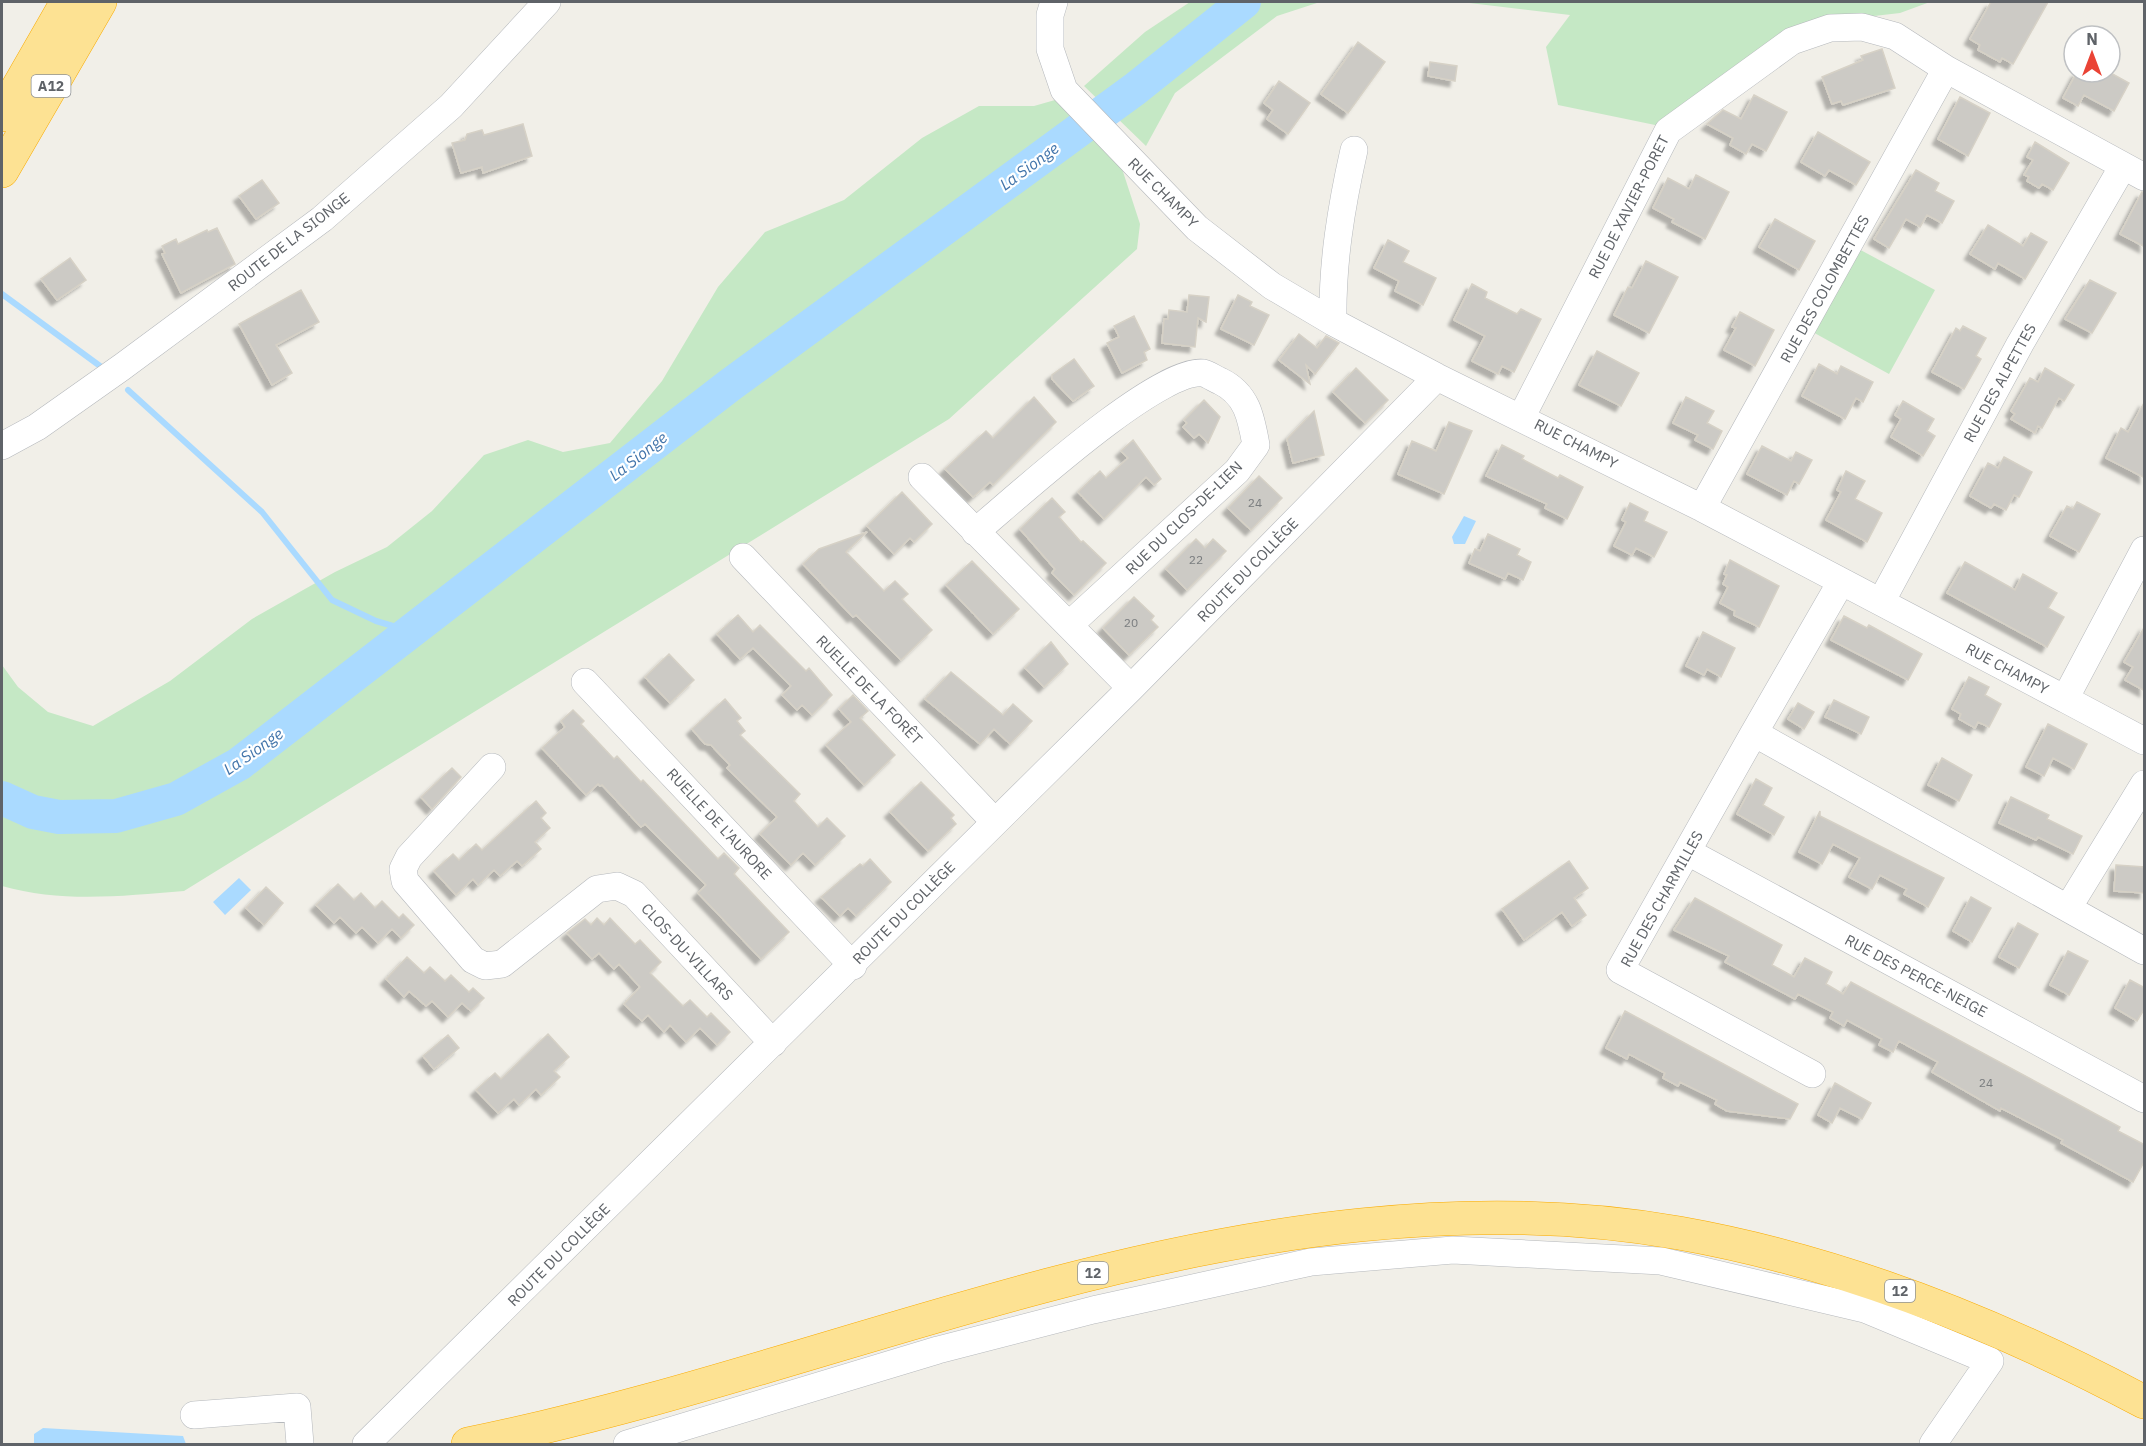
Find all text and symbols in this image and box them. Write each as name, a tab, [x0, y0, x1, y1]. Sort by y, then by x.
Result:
north arrow	[2062, 24, 2122, 84]
text: N	[2086, 29, 2098, 49]
road number: A12	[32, 75, 70, 97]
street label: RUE DE XAVIER-PORET	[1584, 132, 1673, 282]
water label: La Sionge	[996, 138, 1062, 194]
street label: RUE CHAMPY	[1124, 154, 1203, 232]
street label: ROUTE DE LA SIONGE	[224, 188, 353, 295]
street label: RUE DES COLOMBETTES	[1776, 212, 1873, 366]
street label: RUE DES ALPETTES	[1959, 320, 2040, 445]
street label: RUE CHAMPY	[1531, 414, 1621, 473]
water label: La Sionge	[605, 427, 671, 485]
street label: RUE DU CLOS-DE-LIEN	[1121, 457, 1246, 578]
house number: 24	[1248, 495, 1262, 510]
street label: ROUTE DU COLLÈGE	[1193, 514, 1302, 626]
house number: 22	[1189, 552, 1203, 567]
house number: 20	[1124, 615, 1138, 630]
street label: RUELLE DE LA FORÊT	[812, 631, 927, 749]
street label: RUE CHAMPY	[1962, 639, 2052, 698]
water label: La Sionge	[219, 723, 287, 779]
street label: RUELLE DE L'AURORE	[663, 764, 776, 883]
street label: RUE DES CHARMILLES	[1616, 827, 1707, 970]
street label: ROUTE DU COLLÈGE	[848, 857, 959, 968]
street label: CLOS-DU-VILLARS	[637, 899, 737, 1004]
street label: RUE DES PERCE-NEIGE	[1842, 930, 1991, 1021]
house number: 24	[1979, 1075, 1993, 1090]
street label: ROUTE DU COLLÈGE	[503, 1199, 614, 1310]
road number: 12	[1078, 1262, 1108, 1284]
road number: 12	[1885, 1280, 1915, 1302]

